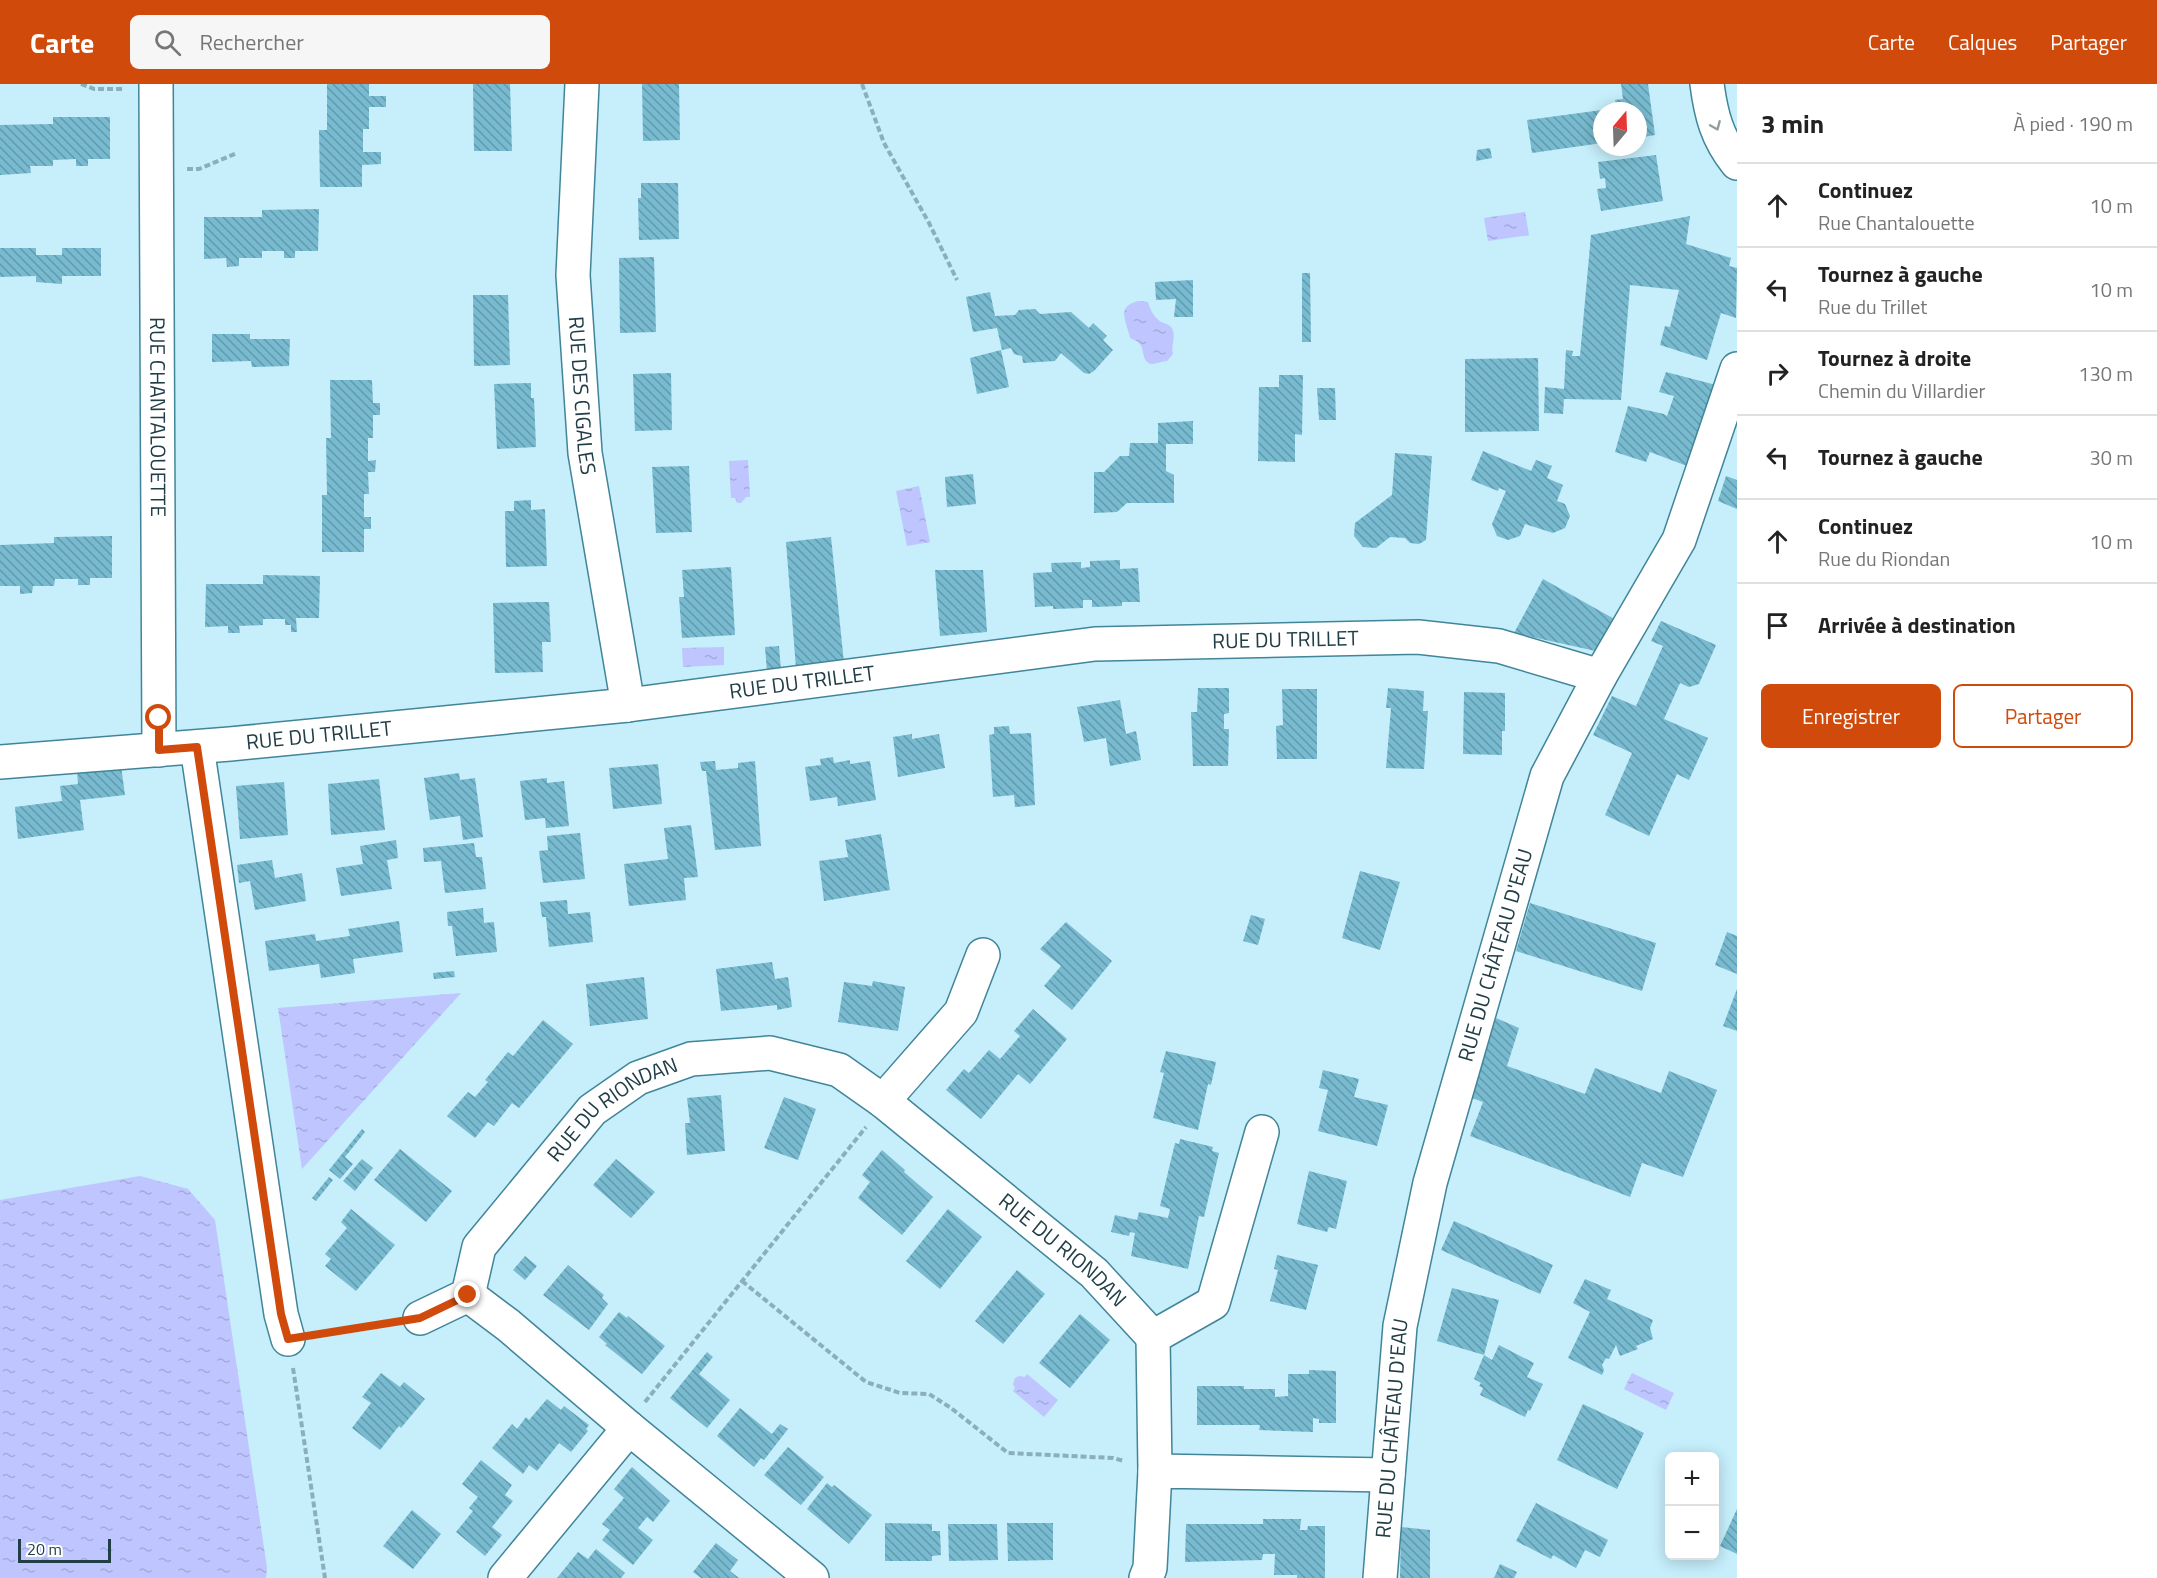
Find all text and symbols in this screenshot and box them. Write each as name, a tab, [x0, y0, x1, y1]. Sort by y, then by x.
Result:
search box	[130, 15, 550, 69]
text: Carte	[30, 21, 94, 64]
text: Rechercher	[199, 25, 304, 59]
icon: search	[151, 26, 184, 59]
text: Carte	[1868, 26, 1915, 58]
text: Calques	[1948, 26, 2017, 58]
text: Partager	[2050, 26, 2127, 58]
north arrow	[1593, 102, 1647, 156]
text: 3 min	[1761, 104, 1824, 143]
text: À pied · 190 m	[2013, 108, 2133, 139]
one-way arrow	[1709, 120, 1721, 131]
text: Continuez	[1818, 173, 1913, 207]
icon: ahead	[1761, 189, 1794, 222]
text: 10 m	[2089, 190, 2133, 221]
text: Rue Chantalouette	[1818, 207, 1975, 238]
text: Tournez à gauche	[1818, 257, 1983, 291]
icon: left	[1761, 273, 1794, 306]
text: 10 m	[2089, 274, 2133, 305]
text: Rue du Trillet	[1818, 291, 1927, 322]
street label: RUE DES CIGALES	[561, 315, 605, 477]
street label: RUE CHANTALOUETTE	[142, 317, 175, 517]
text: Tournez à droite	[1818, 341, 1971, 375]
icon: right	[1761, 357, 1794, 390]
text: 130 m	[2078, 358, 2133, 389]
text: Chemin du Villardier	[1818, 375, 1985, 406]
text: Tournez à gauche	[1818, 440, 1983, 474]
icon: left	[1761, 441, 1794, 474]
text: 30 m	[2089, 442, 2133, 473]
text: Continuez	[1818, 509, 1913, 543]
icon: ahead	[1761, 525, 1794, 558]
text: 10 m	[2089, 526, 2133, 557]
text: Rue du Riondan	[1818, 543, 1950, 574]
text: Arrivée à destination	[1818, 608, 2016, 642]
icon: arrive	[1761, 609, 1794, 642]
street label: RUE DU TRILLET	[1212, 621, 1359, 656]
street label: RUE DU TRILLET	[727, 656, 876, 707]
button: Enregistrer	[1761, 684, 1941, 748]
button: Partager	[1953, 684, 2133, 748]
route start	[145, 704, 171, 730]
street label: RUE DU TRILLET	[244, 711, 393, 757]
street label: RUE DU CHÂTEAU D'EAU	[1449, 845, 1540, 1065]
street label: RUE DU RIONDAN	[539, 1048, 682, 1168]
street label: RUE DU RIONDAN	[992, 1185, 1135, 1314]
route end	[454, 1281, 480, 1307]
street label: RUE DU CHÂTEAU D'EAU	[1366, 1315, 1416, 1539]
map controls	[1665, 1452, 1719, 1560]
button: +	[1665, 1452, 1719, 1506]
button: −	[1665, 1506, 1719, 1560]
scale bar	[18, 1536, 111, 1564]
text: 20 m	[27, 1537, 62, 1561]

